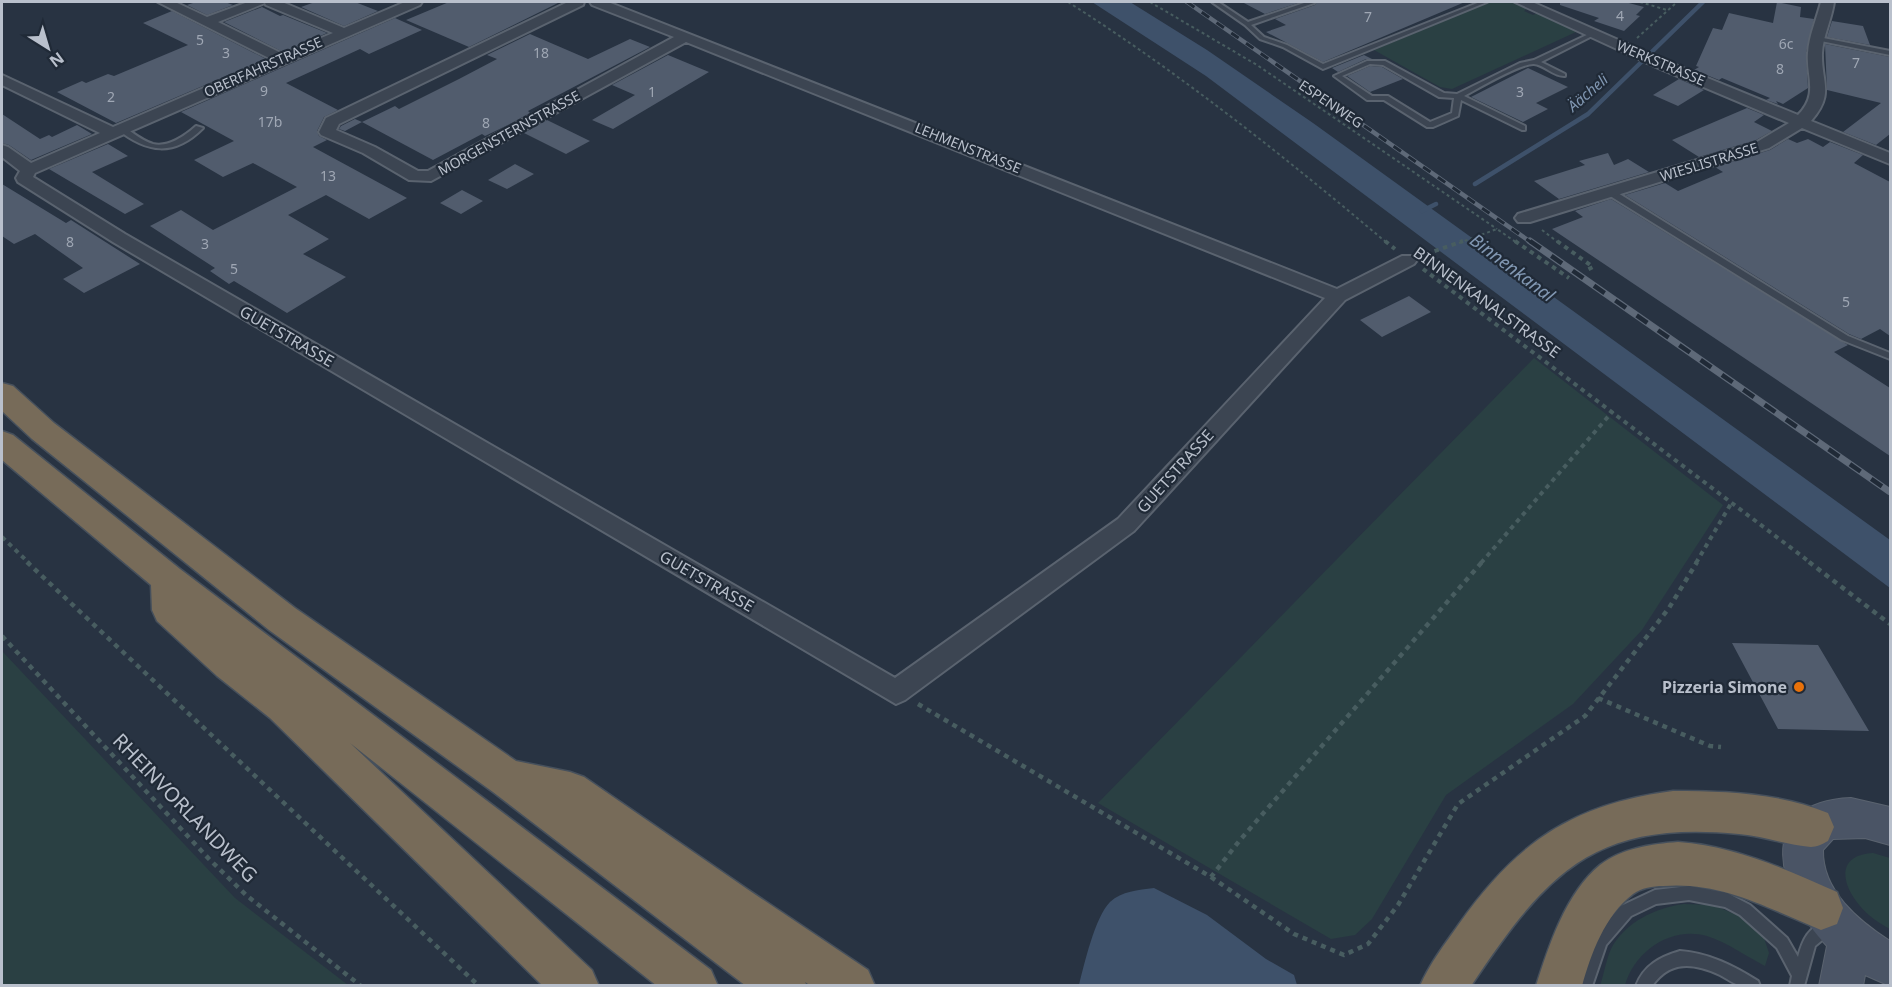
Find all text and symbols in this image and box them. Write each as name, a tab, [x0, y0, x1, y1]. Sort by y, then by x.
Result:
house number: 4	[1616, 6, 1624, 25]
house number: 7	[1364, 7, 1372, 26]
north arrow	[18, 18, 78, 78]
house number: 5	[196, 30, 204, 49]
street label: OBERFAHRSTRASSE	[201, 32, 325, 101]
house number: 6c	[1779, 34, 1794, 53]
street label: WERKSTRASSE	[1614, 35, 1708, 90]
house number: 3	[222, 43, 230, 62]
house number: 18	[533, 43, 549, 62]
text: N	[45, 47, 69, 73]
house number: 7	[1852, 53, 1860, 72]
house number: 8	[1776, 59, 1784, 78]
water label: Äächeli	[1562, 68, 1613, 116]
street label: ESPENWEG	[1296, 75, 1367, 132]
house number: 9	[260, 81, 268, 100]
house number: 1	[648, 82, 656, 101]
house number: 3	[1516, 82, 1524, 101]
street label: MORGENSTERNSTRASSE	[434, 86, 583, 180]
house number: 2	[107, 87, 115, 106]
house number: 17b	[258, 112, 282, 131]
house number: 8	[482, 113, 490, 132]
street label: LEHMENSTRASSE	[912, 118, 1024, 177]
street label: WIESLISTRASSE	[1657, 138, 1760, 185]
house number: 13	[320, 166, 336, 185]
water label: Binnenkanal	[1465, 227, 1560, 307]
house number: 8	[66, 232, 74, 251]
house number: 3	[201, 234, 209, 253]
street label: BINNENKANALSTRASSE	[1409, 241, 1565, 363]
house number: 5	[230, 259, 238, 278]
house number: 5	[1842, 292, 1850, 311]
street label: GUETSTRASSE	[236, 300, 338, 372]
street label: GUETSTRASSE	[1132, 424, 1218, 518]
street label: GUETSTRASSE	[656, 545, 758, 617]
place label: Pizzeria Simone	[1662, 676, 1787, 698]
marker: Pizzeria Simone	[1792, 680, 1806, 694]
street label: RHEINVORLANDWEG	[107, 727, 264, 888]

